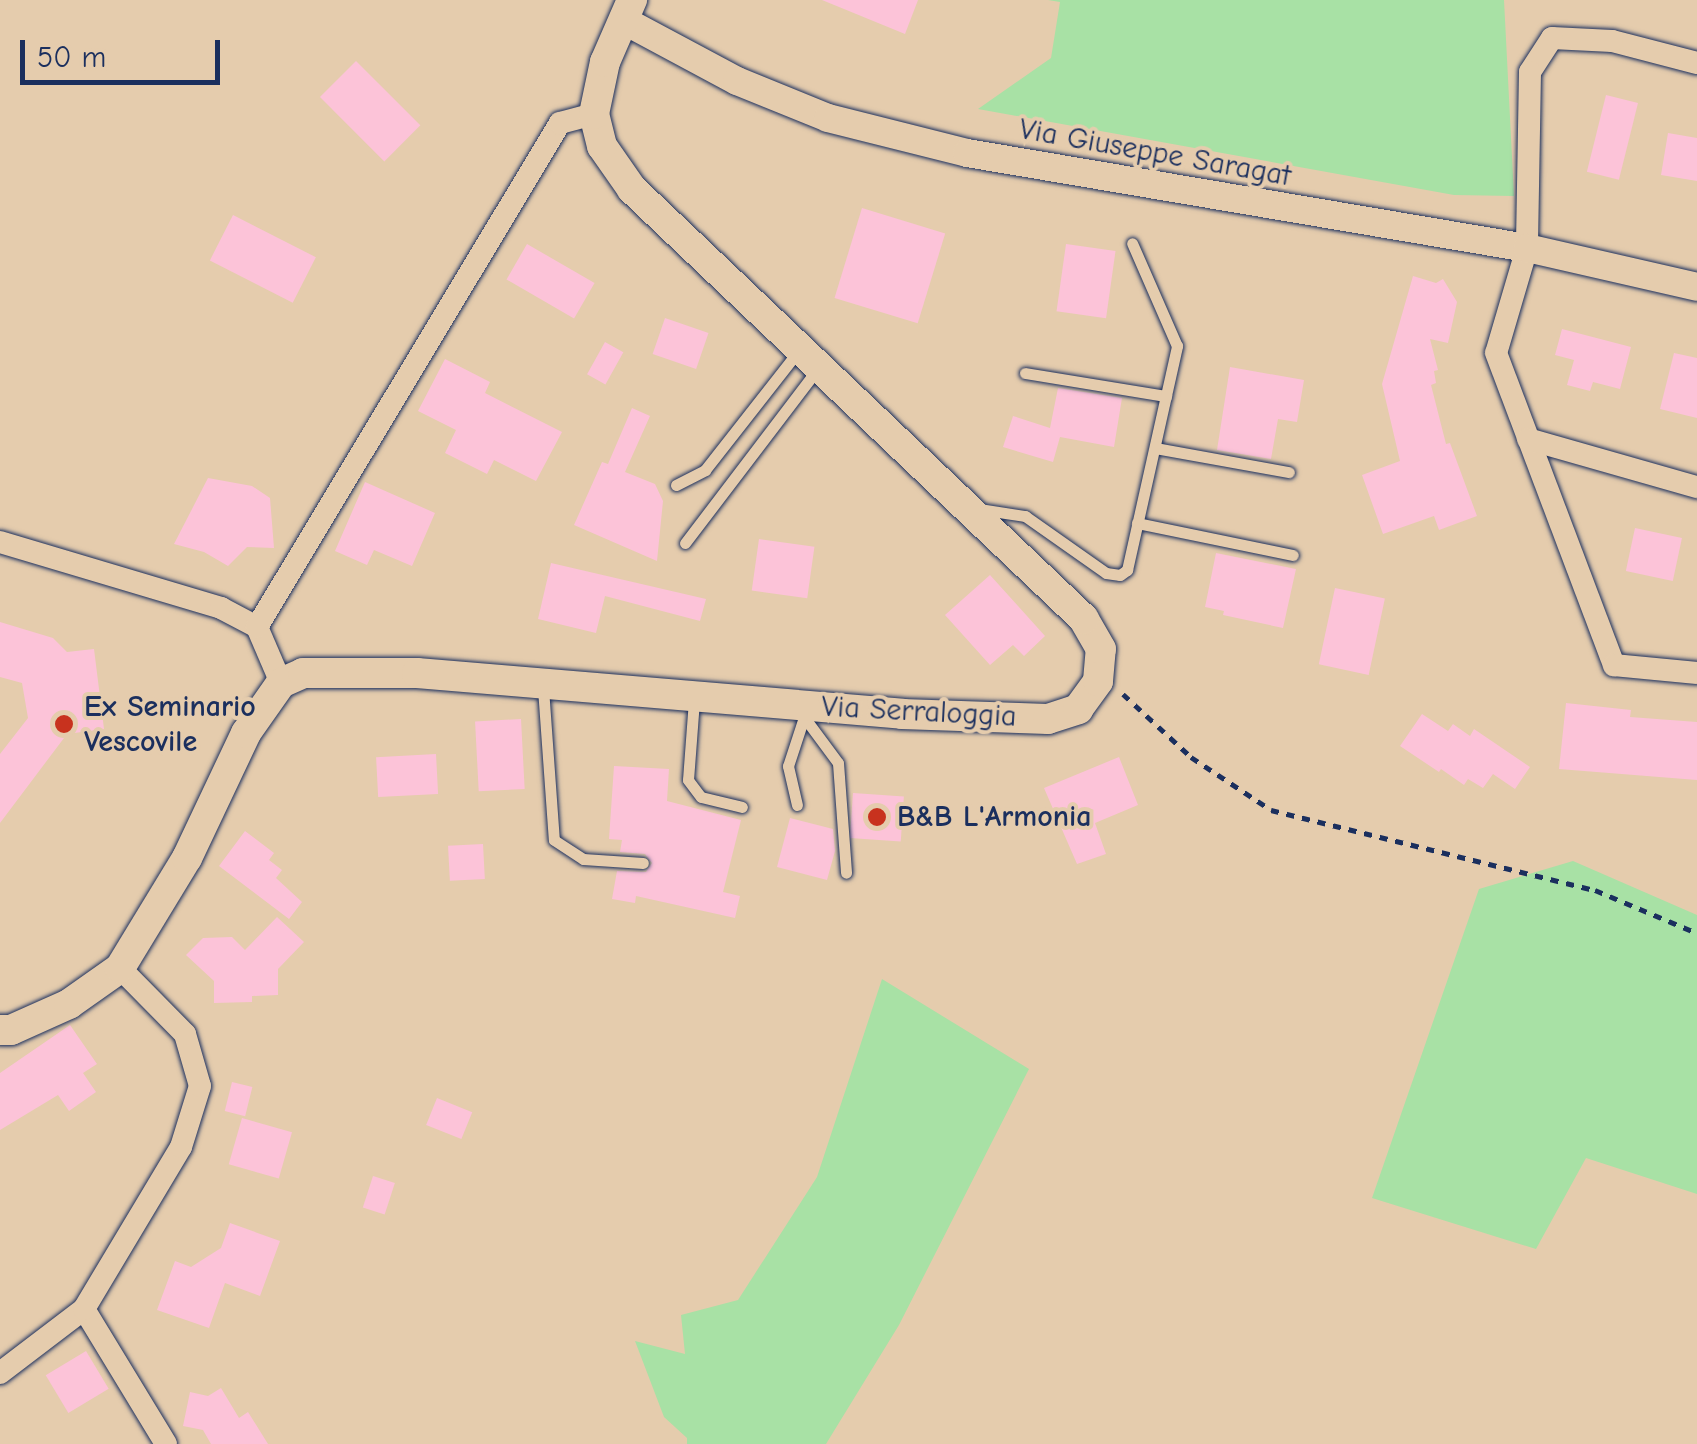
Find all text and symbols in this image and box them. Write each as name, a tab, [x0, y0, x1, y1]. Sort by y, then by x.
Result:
scale bar	[25, 20, 225, 82]
text: 50 m	[37, 40, 106, 75]
street label: Via Giuseppe Saragat	[1016, 111, 1294, 195]
place label: Ex Seminario Vescovile	[84, 689, 256, 760]
street label: Via Serraloggia	[821, 689, 1017, 735]
marker: Ex Seminario Vescovile	[53, 713, 75, 735]
place label: B&B L'Armonia	[897, 799, 1092, 835]
marker: B&B L'Armonia	[866, 806, 888, 828]

